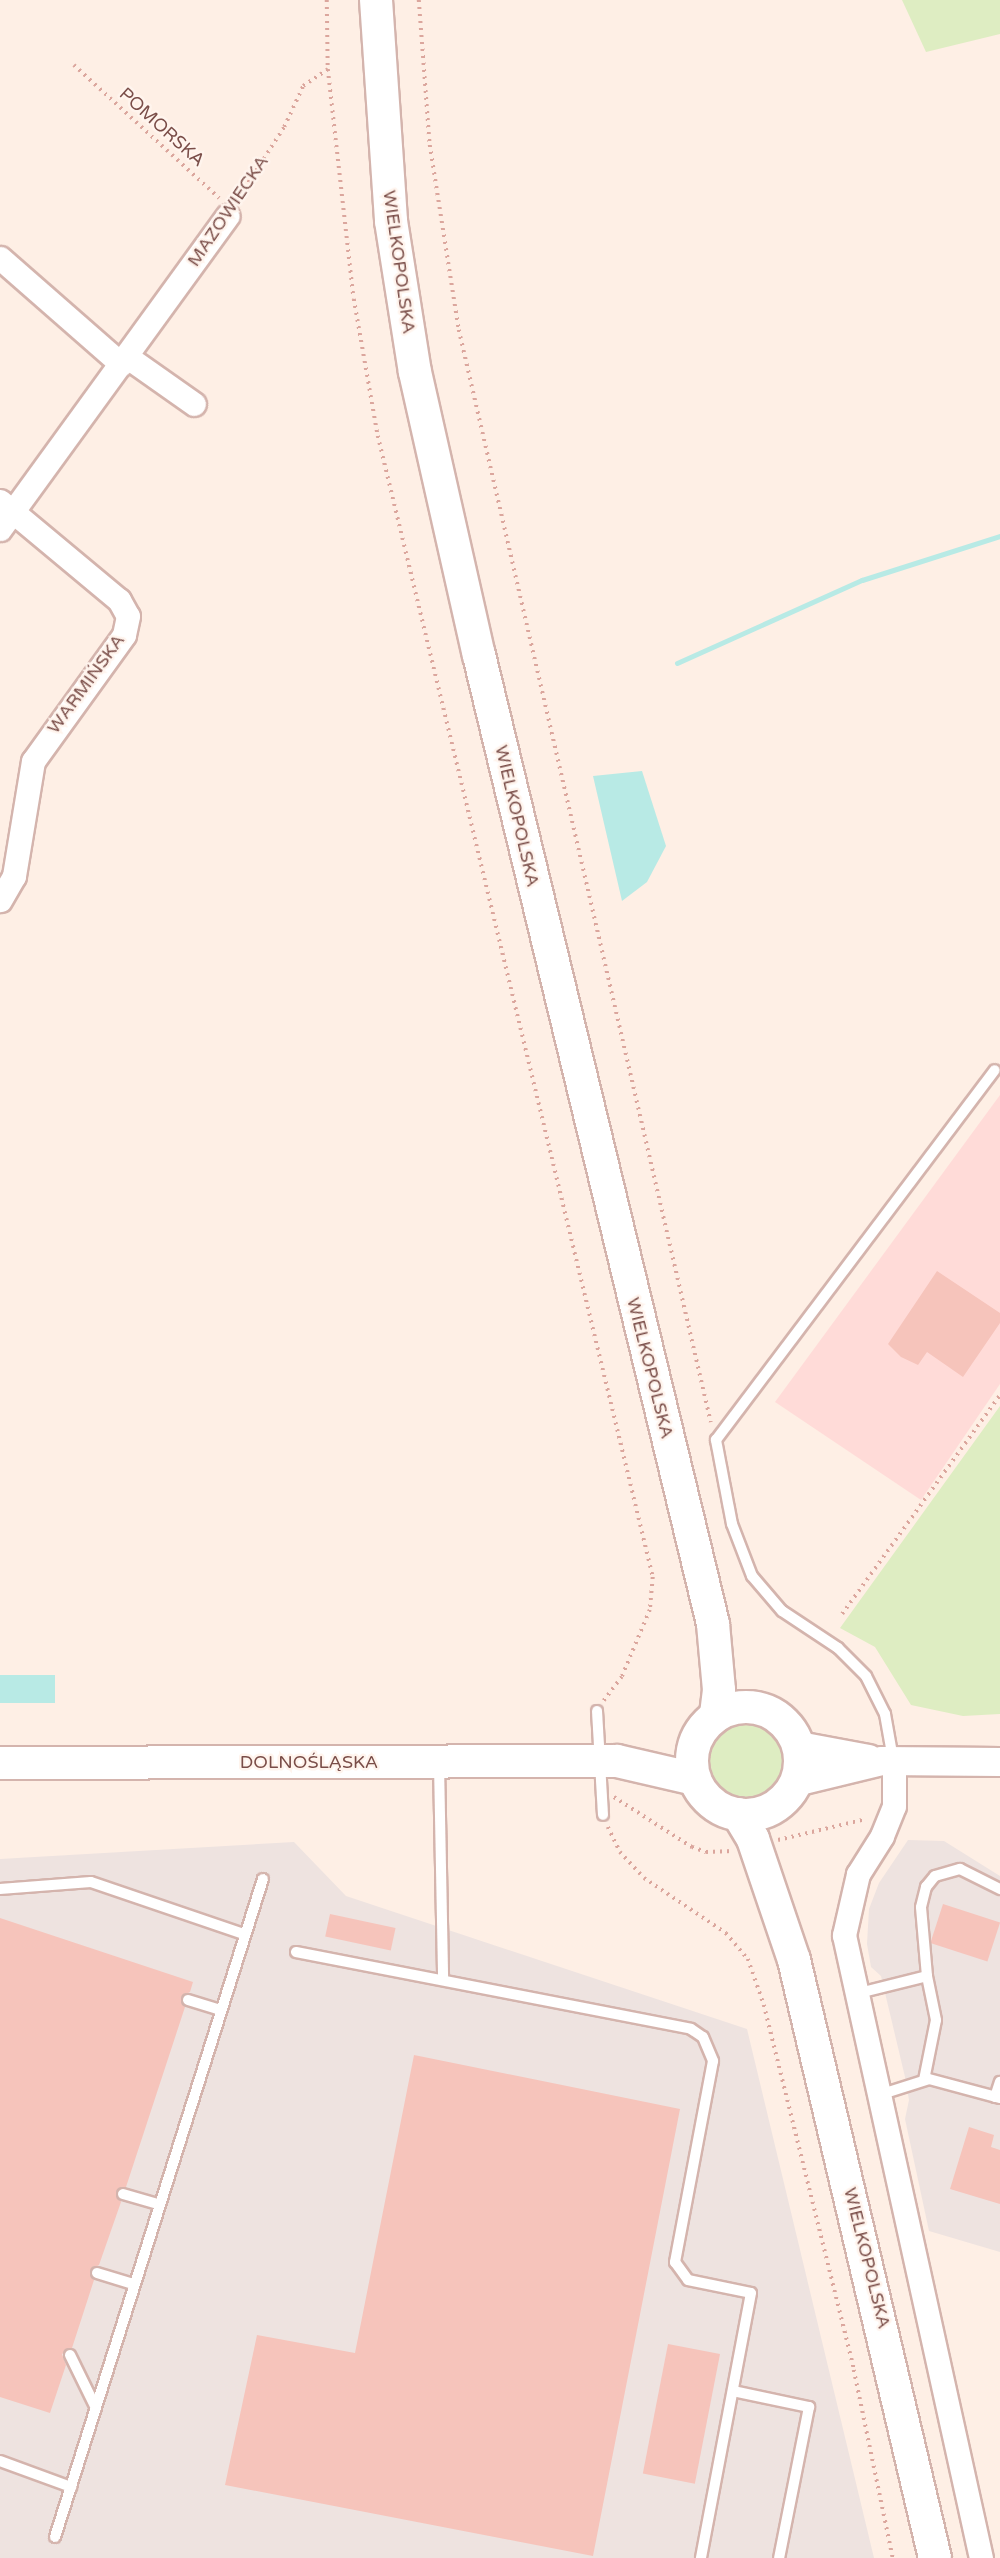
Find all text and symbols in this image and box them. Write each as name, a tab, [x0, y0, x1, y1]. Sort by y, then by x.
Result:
street label: POMORSKA	[115, 83, 209, 171]
street label: MAZOWIECKA	[183, 151, 273, 271]
street label: WIELKOPOLSKA	[378, 189, 420, 335]
street label: WARMIŃSKA	[43, 630, 129, 738]
street label: WIELKOPOLSKA	[490, 743, 544, 889]
street label: WIELKOPOLSKA	[622, 1295, 678, 1441]
street label: DOLNOŚLĄSKA	[240, 1751, 378, 1773]
street label: WIELKOPOLSKA	[839, 2185, 895, 2331]

